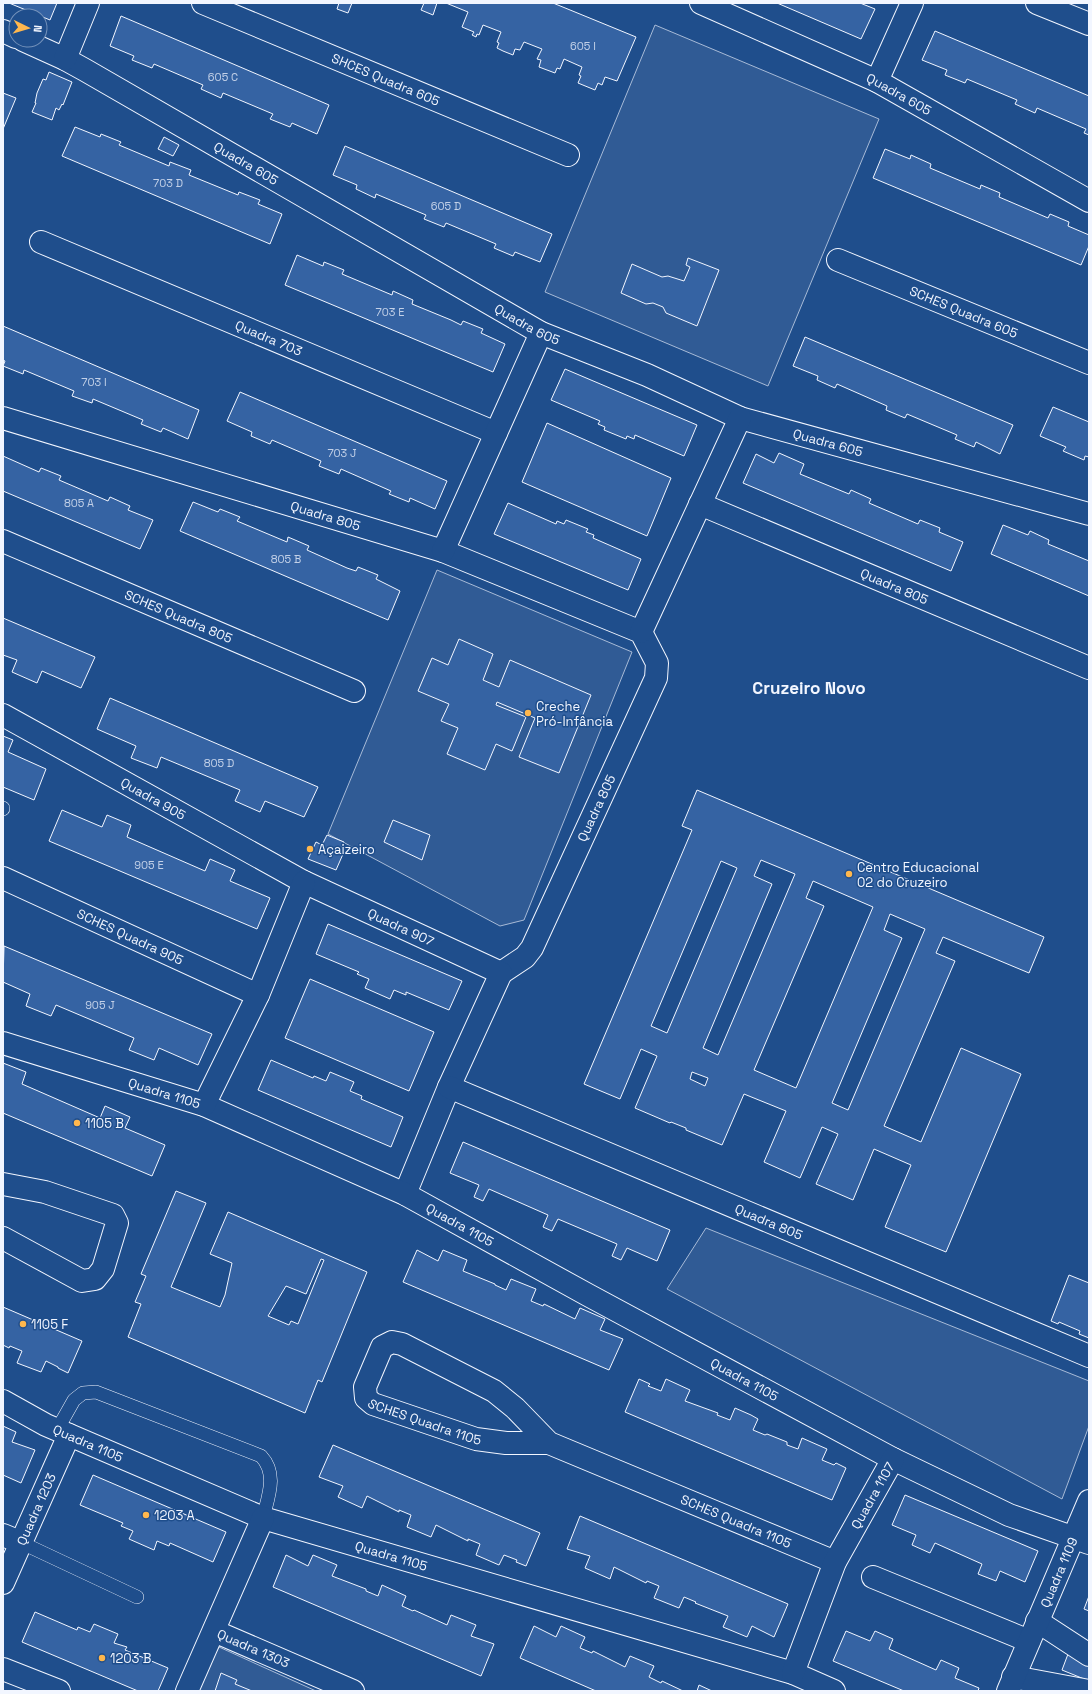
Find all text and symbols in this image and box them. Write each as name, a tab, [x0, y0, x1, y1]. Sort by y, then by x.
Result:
north arrow	[8, 8, 48, 48]
text: N	[31, 25, 45, 33]
house number: 605 I	[570, 39, 596, 53]
street label: SHCES Quadra 605	[329, 50, 442, 110]
street label: Quadra 605	[864, 69, 935, 119]
house number: 605 C	[208, 70, 238, 84]
street label: Quadra 605	[211, 138, 282, 189]
house number: 703 D	[153, 176, 183, 190]
house number: 605 D	[431, 199, 461, 213]
street label: SCHES Quadra 605	[907, 282, 1020, 342]
street label: Quadra 605	[491, 300, 562, 349]
house number: 703 E	[376, 305, 404, 319]
street label: Quadra 703	[232, 316, 305, 360]
house number: 703 I	[81, 375, 107, 389]
street label: Quadra 605	[791, 425, 865, 460]
house number: 703 J	[327, 446, 357, 460]
house number: 805 A	[64, 496, 94, 510]
street label: Quadra 805	[288, 497, 363, 535]
house number: 805 B	[271, 552, 301, 566]
street label: Quadra 805	[858, 565, 931, 608]
street label: SCHES Quadra 805	[122, 586, 235, 647]
district label: Cruzeiro Novo	[752, 677, 866, 699]
place label: Creche Pró-Infância	[536, 698, 613, 730]
marker: Creche Pró-Infância	[523, 708, 533, 718]
house number: 805 D	[204, 756, 234, 770]
street label: Quadra 805	[574, 772, 619, 844]
street label: Quadra 905	[118, 774, 189, 824]
place label: Açaizeiro	[318, 841, 375, 858]
marker: Açaizeiro	[305, 844, 315, 854]
house number: 905 E	[134, 858, 164, 872]
place label: Centro Educacional 02 do Cruzeiro	[857, 859, 979, 891]
marker: Centro Educacional 02 do Cruzeiro	[844, 869, 854, 879]
street label: SCHES Quadra 905	[74, 905, 186, 969]
street label: Quadra 907	[365, 905, 437, 950]
house number: 905 J	[85, 998, 115, 1012]
street label: Quadra 1105	[126, 1074, 203, 1113]
place label: 1105 B	[85, 1115, 124, 1132]
marker: 1105 B	[72, 1118, 82, 1128]
street label: Quadra 1105	[423, 1199, 497, 1250]
street label: Quadra 805	[732, 1200, 805, 1244]
place label: 1105 F	[31, 1316, 68, 1333]
marker: 1105 F	[18, 1319, 28, 1329]
street label: Quadra 1105	[707, 1354, 782, 1405]
street label: SCHES Quadra 1105	[364, 1395, 482, 1449]
street label: Quadra 1105	[50, 1421, 126, 1466]
street label: Quadra 1107	[847, 1459, 898, 1532]
street label: Quadra 1203	[13, 1470, 60, 1548]
street label: SCHES Quadra 1105	[678, 1491, 794, 1552]
place label: 1203 A	[154, 1507, 195, 1524]
marker: 1203 A	[141, 1510, 151, 1520]
street label: Quadra 1109	[1037, 1535, 1082, 1610]
street label: Quadra 1105	[353, 1537, 430, 1575]
street label: Quadra 1303	[214, 1625, 292, 1672]
place label: 1203 B	[110, 1650, 151, 1667]
marker: 1203 B	[97, 1653, 107, 1663]

